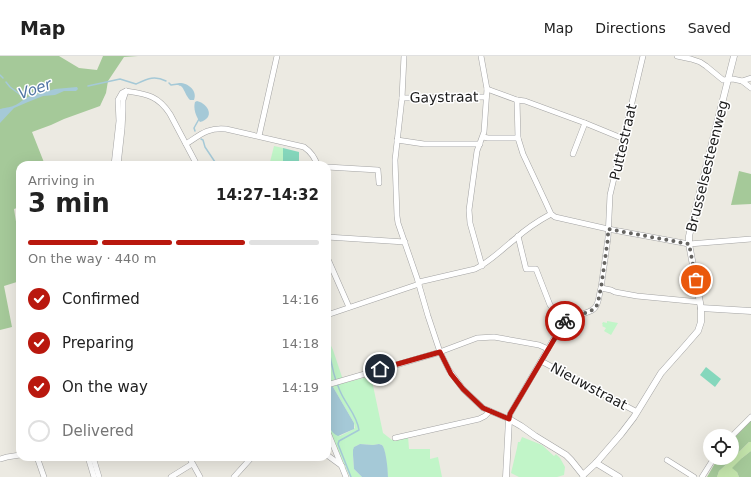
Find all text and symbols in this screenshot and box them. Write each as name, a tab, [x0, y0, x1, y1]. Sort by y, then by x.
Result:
text: Map	[20, 17, 65, 39]
text: Map	[544, 20, 573, 36]
text: Directions	[595, 20, 666, 36]
text: Saved	[688, 20, 731, 36]
water label: Voer	[16, 75, 55, 103]
street label: Gaystraat	[409, 88, 479, 106]
street label: Brusselsesteenweg	[683, 99, 731, 233]
street label: Puttestraat	[606, 102, 640, 182]
text: Arriving in	[28, 173, 95, 188]
text: 14:27–14:32	[216, 186, 319, 204]
text: 3 min	[28, 188, 110, 218]
text: On the way · 440 m	[28, 251, 156, 266]
pin	[679, 263, 713, 297]
icon: bag	[685, 269, 707, 291]
icon: check	[28, 288, 50, 310]
text: Confirmed	[62, 290, 140, 308]
text: 14:16	[282, 292, 319, 307]
courier	[545, 301, 585, 341]
icon: bike	[554, 310, 576, 332]
icon: check	[28, 332, 50, 354]
text: Preparing	[62, 334, 134, 352]
text: 14:18	[282, 336, 319, 351]
pin	[363, 352, 397, 386]
icon: home	[369, 358, 391, 380]
street label: Nieuwstraat	[548, 359, 630, 413]
icon: check	[28, 376, 50, 398]
text: On the way	[62, 378, 148, 396]
text: 14:19	[282, 380, 319, 395]
text: Delivered	[62, 422, 134, 440]
map controls	[703, 429, 739, 465]
button: locate	[703, 429, 739, 465]

